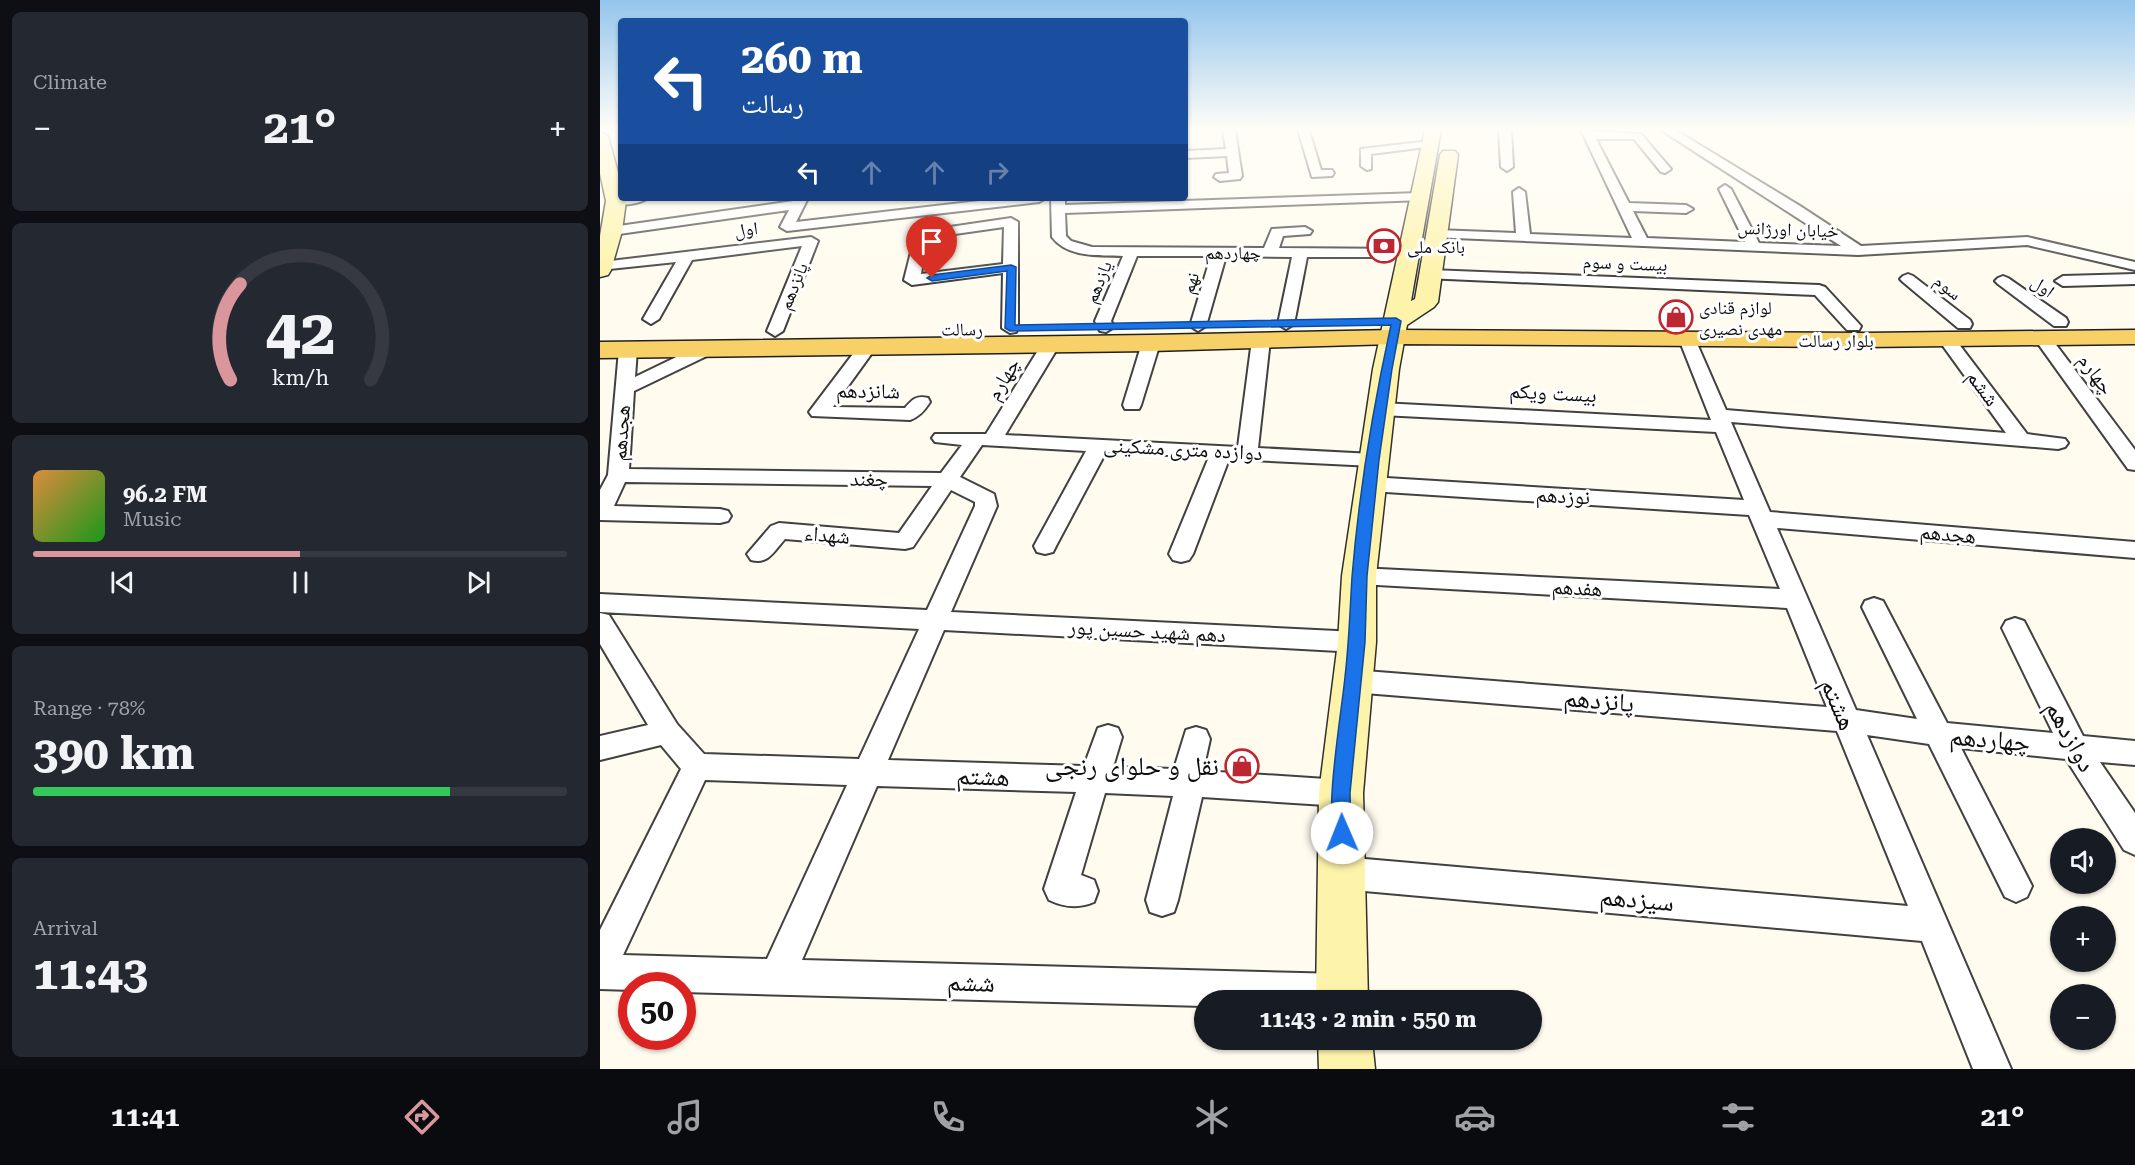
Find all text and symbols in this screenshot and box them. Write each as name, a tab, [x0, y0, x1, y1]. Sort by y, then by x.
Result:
text: 260 m	[741, 34, 863, 83]
icon: left	[642, 42, 720, 120]
text: Climate	[33, 70, 107, 94]
text: رسالت	[741, 88, 804, 120]
text: 21°	[264, 101, 336, 154]
text: −	[33, 109, 51, 148]
text: +	[549, 109, 567, 148]
icon: left	[792, 156, 825, 189]
icon: ahead	[855, 156, 888, 189]
icon: ahead	[918, 156, 951, 189]
icon: right	[981, 156, 1014, 189]
pin	[906, 216, 957, 278]
street label: اول	[733, 217, 759, 242]
street label: خیابان اورژانس	[1737, 217, 1839, 242]
icon: arrive	[915, 225, 948, 258]
bank icon: بانک ملی	[1366, 228, 1402, 264]
place label: بانک ملی	[1407, 236, 1465, 258]
street label: چهاردهم	[1205, 242, 1261, 265]
street label: بیست و سوم	[1582, 251, 1668, 277]
street label: یازدهم	[1080, 258, 1118, 307]
street label: پانزدهم	[774, 259, 814, 313]
street label: نهم	[1177, 270, 1205, 297]
street label: سوم	[1929, 270, 1966, 306]
street label: اول	[2027, 271, 2059, 302]
text: 42	[265, 296, 335, 369]
place label: لوازم قنادی مهدی نصیری	[1699, 297, 1782, 340]
shop icon: لوازم قنادی مهدی نصیری	[1658, 299, 1694, 335]
street label: رسالت	[941, 318, 983, 340]
street label: بلوار رسالت	[1798, 330, 1874, 351]
street label: چهارم	[2071, 349, 2119, 400]
street label: چهارم	[981, 354, 1027, 406]
street label: ششم	[1960, 365, 2004, 412]
text: km/h	[271, 366, 329, 391]
street label: شانزدهم	[836, 378, 900, 406]
street label: بیست ویکم	[1509, 379, 1597, 409]
street label: هجدهم	[607, 404, 637, 462]
street label: دوازده متری مشکینی	[1103, 433, 1263, 466]
street label: چغند	[850, 467, 888, 491]
text: 96.2 FM	[123, 482, 207, 507]
street label: نوزدهم	[1535, 483, 1591, 511]
text: Music	[123, 507, 182, 531]
street label: هجدهم	[1919, 520, 1977, 550]
street label: شهداء	[803, 521, 851, 549]
icon: previous	[106, 566, 139, 599]
icon: pause	[284, 566, 317, 599]
icon: next	[462, 566, 495, 599]
street label: هفدهم	[1551, 575, 1603, 603]
street label: دهم شهید حسین پور	[1066, 615, 1227, 649]
street label: هشتم	[1813, 673, 1863, 735]
street label: پانزدهم	[1562, 682, 1636, 720]
street label: دوازدهم	[2038, 695, 2103, 778]
text: Range · 78%	[33, 696, 145, 720]
street label: چهاردهم	[1948, 721, 2032, 759]
text: 390 km	[33, 727, 194, 780]
shop icon: نقل و حلوای رنجی	[1224, 748, 1260, 784]
place label: نقل و حلوای رنجی	[1045, 751, 1219, 782]
street label: هشتم	[956, 760, 1010, 794]
position arrow	[1310, 801, 1374, 865]
map controls	[2050, 828, 2116, 1050]
button: sound	[2050, 828, 2116, 894]
street label: سیزدهم	[1598, 881, 1676, 919]
button: +	[2050, 906, 2116, 972]
text: Arrival	[33, 916, 98, 940]
text: 11:43	[33, 947, 148, 1000]
street label: ششم	[946, 966, 996, 1000]
speed limit sign: 50	[618, 972, 696, 1050]
button: −	[2050, 984, 2116, 1050]
text: 11:43 · 2 min · 550 m	[1259, 1007, 1477, 1032]
icon: directions	[401, 1096, 443, 1138]
icon: music	[664, 1096, 706, 1138]
icon: phone	[927, 1096, 969, 1138]
icon: climate	[1191, 1096, 1233, 1138]
icon: car	[1454, 1096, 1496, 1138]
icon: filters	[1717, 1096, 1759, 1138]
text: 11:41	[111, 1101, 180, 1133]
text: 21°	[1981, 1101, 2024, 1133]

